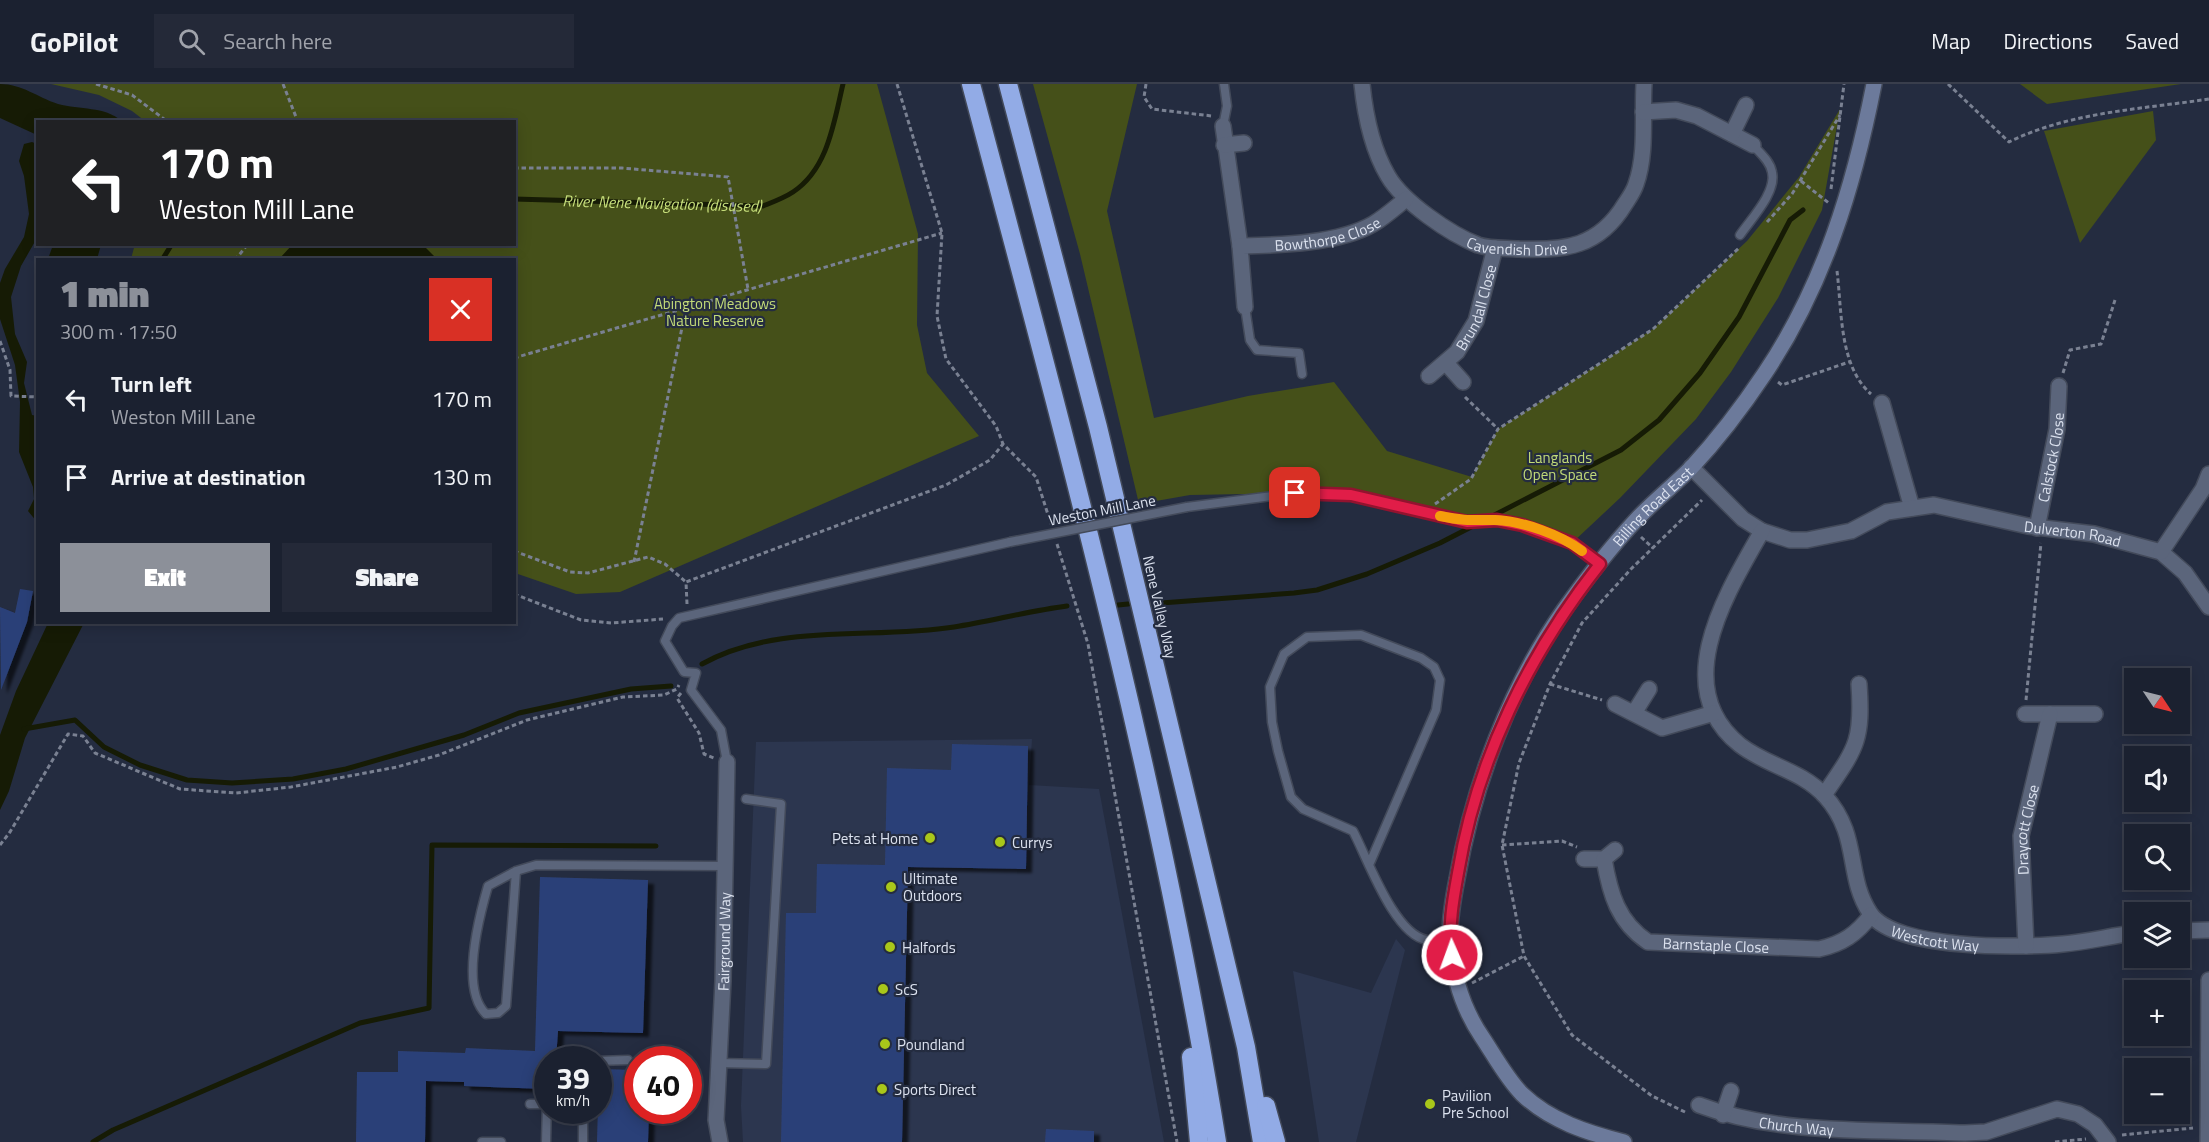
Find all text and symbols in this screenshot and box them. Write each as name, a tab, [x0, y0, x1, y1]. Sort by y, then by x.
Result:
search box	[154, 14, 574, 68]
text: GoPilot	[30, 20, 118, 63]
text: Search here	[223, 24, 332, 58]
icon: search	[175, 25, 208, 58]
text: Map	[1931, 25, 1971, 57]
text: Directions	[2004, 25, 2093, 57]
text: Saved	[2126, 25, 2179, 57]
text: 170 m	[159, 130, 274, 194]
icon: left	[60, 144, 138, 222]
text: Weston Mill Lane	[159, 188, 354, 229]
water label: River Nene Navigation (disused)	[562, 188, 763, 218]
street label: Bowthorpe Close	[1274, 211, 1385, 256]
street label: Cavendish Drive	[1463, 230, 1569, 261]
street label: Brundall Close	[1449, 262, 1502, 355]
text: 1 min	[60, 266, 149, 321]
button: close	[429, 278, 492, 341]
park label: Abington Meadows Nature Reserve	[654, 292, 776, 332]
text: 300 m · 17:50	[60, 316, 177, 347]
text: Turn left	[111, 367, 192, 401]
text: 170 m	[432, 382, 492, 416]
icon: left	[60, 383, 93, 416]
text: Weston Mill Lane	[111, 401, 256, 432]
street label: Calstock Close	[2031, 412, 2069, 504]
park label: Langlands Open Space	[1523, 446, 1597, 486]
text: Arrive at destination	[111, 460, 306, 494]
text: 130 m	[432, 460, 492, 494]
street label: Billing Road East	[1606, 460, 1699, 551]
icon: arrive	[60, 461, 93, 494]
pin	[1269, 467, 1320, 518]
icon: arrive	[1278, 476, 1311, 509]
street label: Weston Mill Lane	[1047, 488, 1157, 532]
street label: Dulverton Road	[2023, 514, 2124, 552]
button: Exit	[60, 543, 270, 612]
button: Share	[282, 543, 492, 612]
street label: Nene Valley Way	[1137, 553, 1183, 661]
north arrow	[2124, 668, 2190, 734]
map controls	[2124, 668, 2190, 1124]
button: sound	[2124, 746, 2190, 812]
street label: Draycott Close	[2009, 782, 2044, 875]
button: search	[2124, 824, 2190, 890]
place label: Pets at Home	[832, 827, 918, 850]
marker: Pets at Home	[923, 831, 937, 845]
place label: Currys	[1012, 831, 1052, 854]
marker: Currys	[993, 835, 1007, 849]
place label: Ultimate Outdoors	[903, 867, 962, 907]
marker: Ultimate Outdoors	[884, 880, 898, 894]
street label: Fairground Way	[711, 892, 736, 992]
button: layers	[2124, 902, 2190, 968]
street label: Westcott Way	[1888, 919, 1980, 957]
position arrow	[1420, 923, 1484, 987]
street label: Barnstaple Close	[1662, 931, 1769, 958]
place label: Halfords	[902, 936, 956, 959]
marker: Halfords	[883, 940, 897, 954]
place label: ScS	[895, 978, 918, 1001]
button: +	[2124, 980, 2190, 1046]
marker: ScS	[876, 982, 890, 996]
place label: Poundland	[897, 1033, 965, 1056]
marker: Poundland	[878, 1037, 892, 1051]
speed limit sign: 40	[624, 1046, 702, 1124]
text: 39	[556, 1055, 590, 1101]
button: −	[2124, 1058, 2190, 1124]
place label: Sports Direct	[894, 1078, 977, 1101]
marker: Sports Direct	[875, 1082, 889, 1096]
place label: Pavilion Pre School	[1442, 1084, 1509, 1124]
text: km/h	[556, 1089, 590, 1112]
marker: Pavilion Pre School	[1423, 1097, 1437, 1111]
street label: Church Way	[1757, 1110, 1834, 1141]

